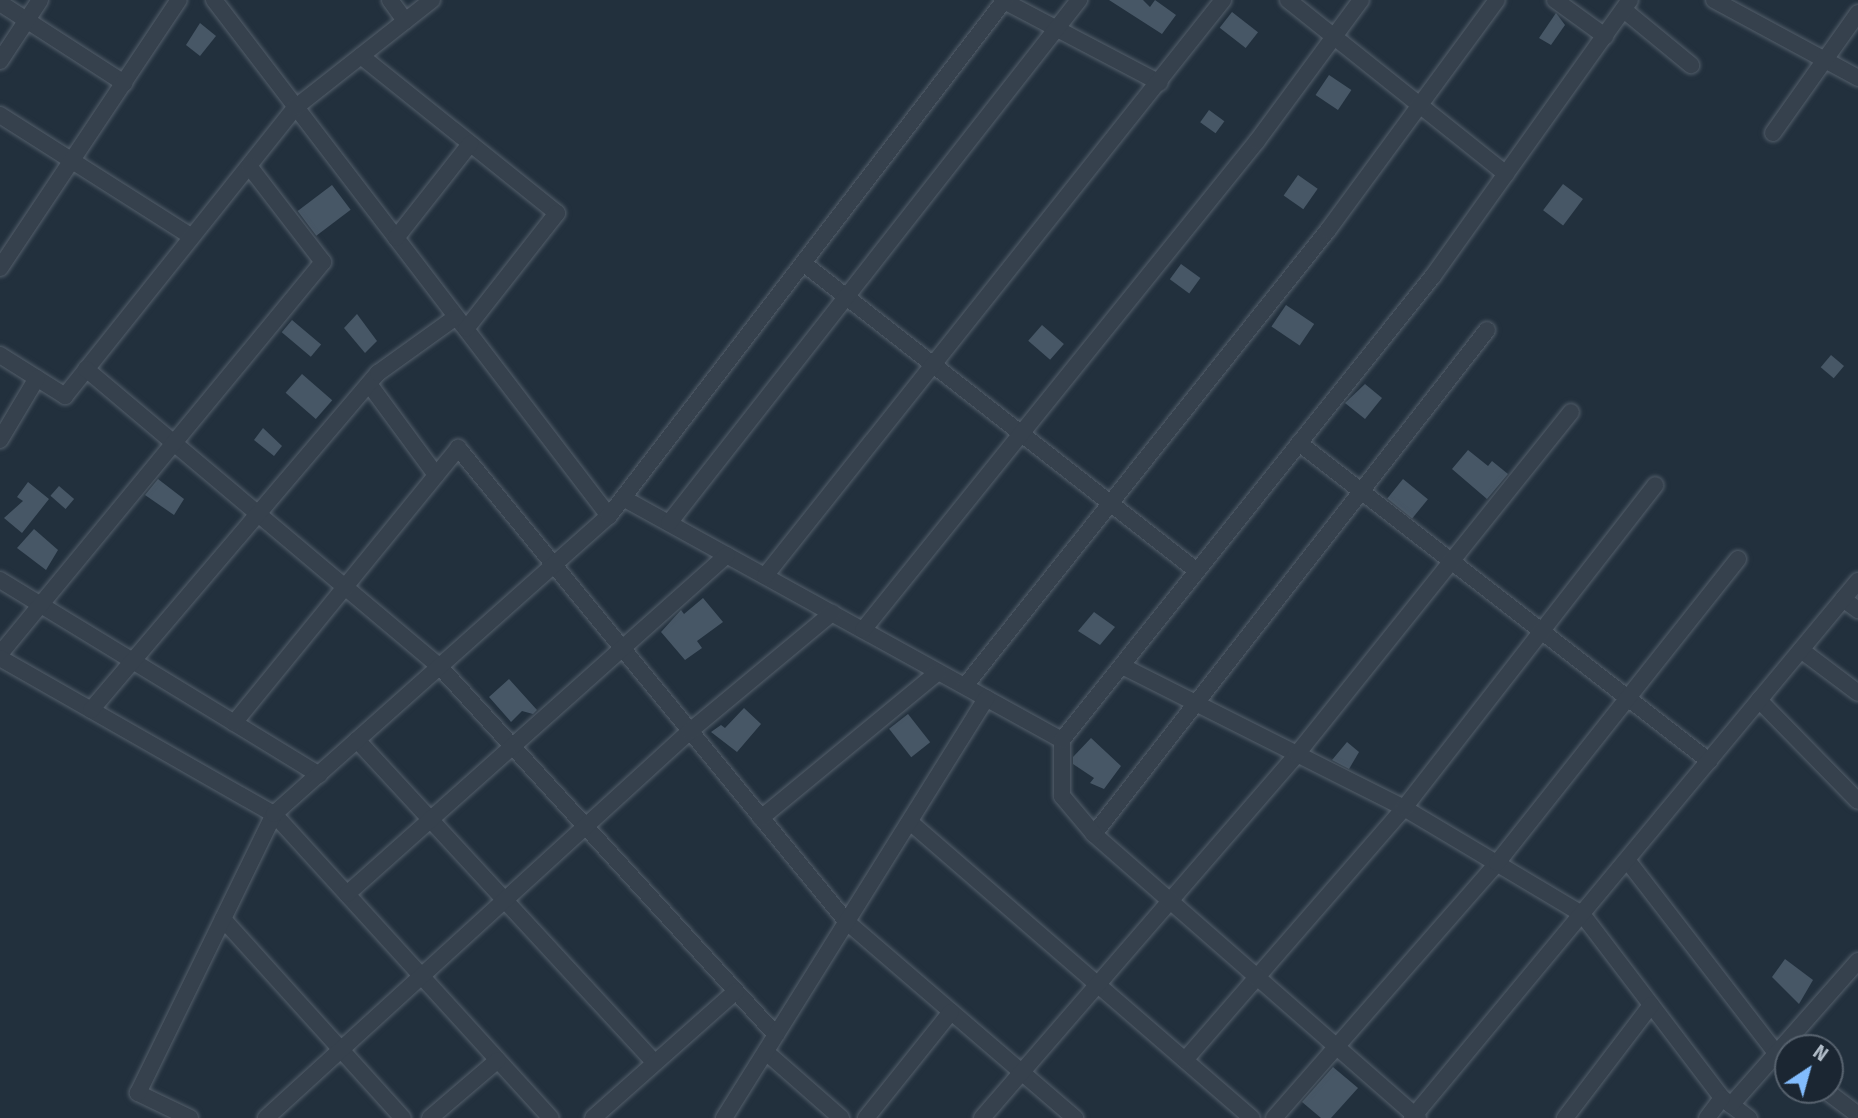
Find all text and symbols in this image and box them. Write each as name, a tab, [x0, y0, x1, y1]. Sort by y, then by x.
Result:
north arrow	[1774, 1034, 1844, 1104]
text: N	[1809, 1040, 1832, 1066]

